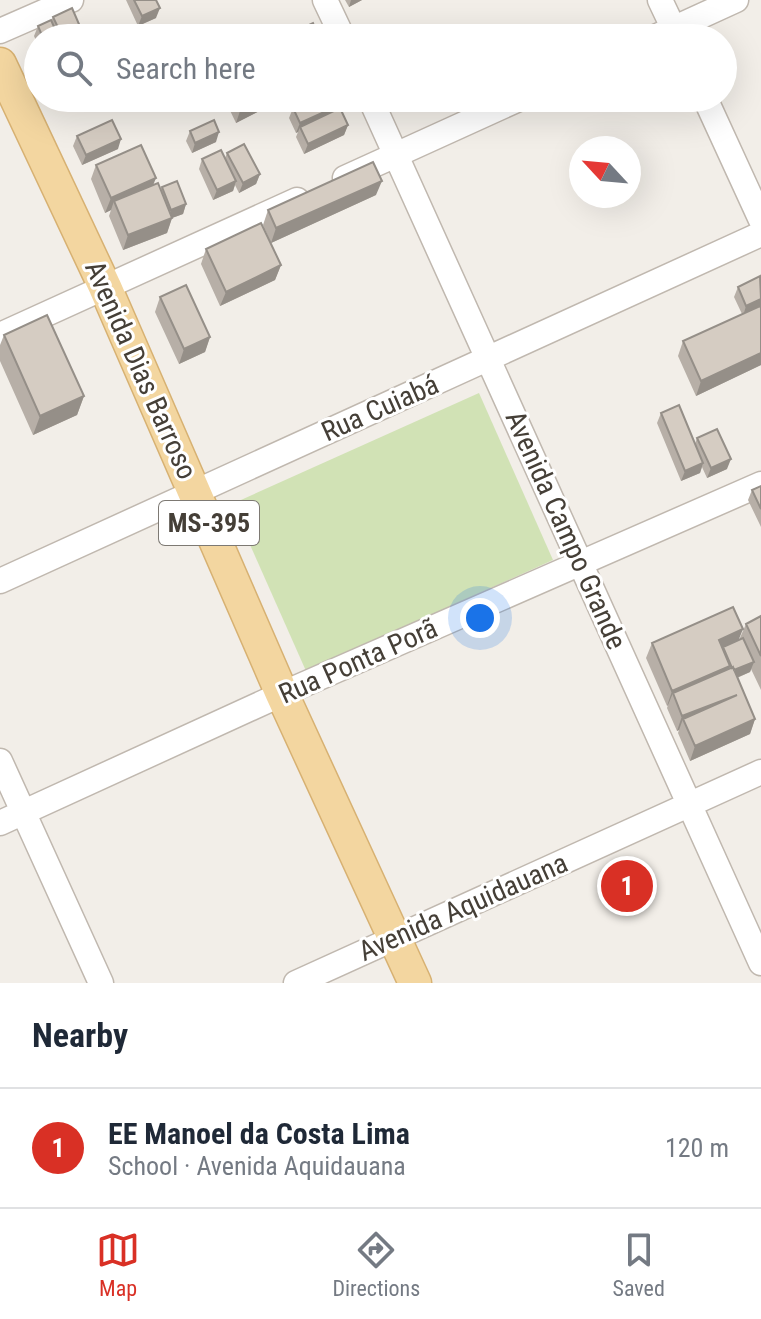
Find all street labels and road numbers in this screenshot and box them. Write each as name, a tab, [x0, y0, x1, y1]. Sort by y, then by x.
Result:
street label: Avenida Dias Barroso	[78, 256, 204, 484]
street label: Rua Cuiabá	[316, 368, 444, 448]
street label: Avenida Campo Grande	[499, 406, 633, 654]
road number: MS-395	[159, 501, 259, 545]
street label: Rua Ponta Porã	[274, 611, 442, 711]
street label: Avenida Aquidauana	[353, 846, 573, 968]

